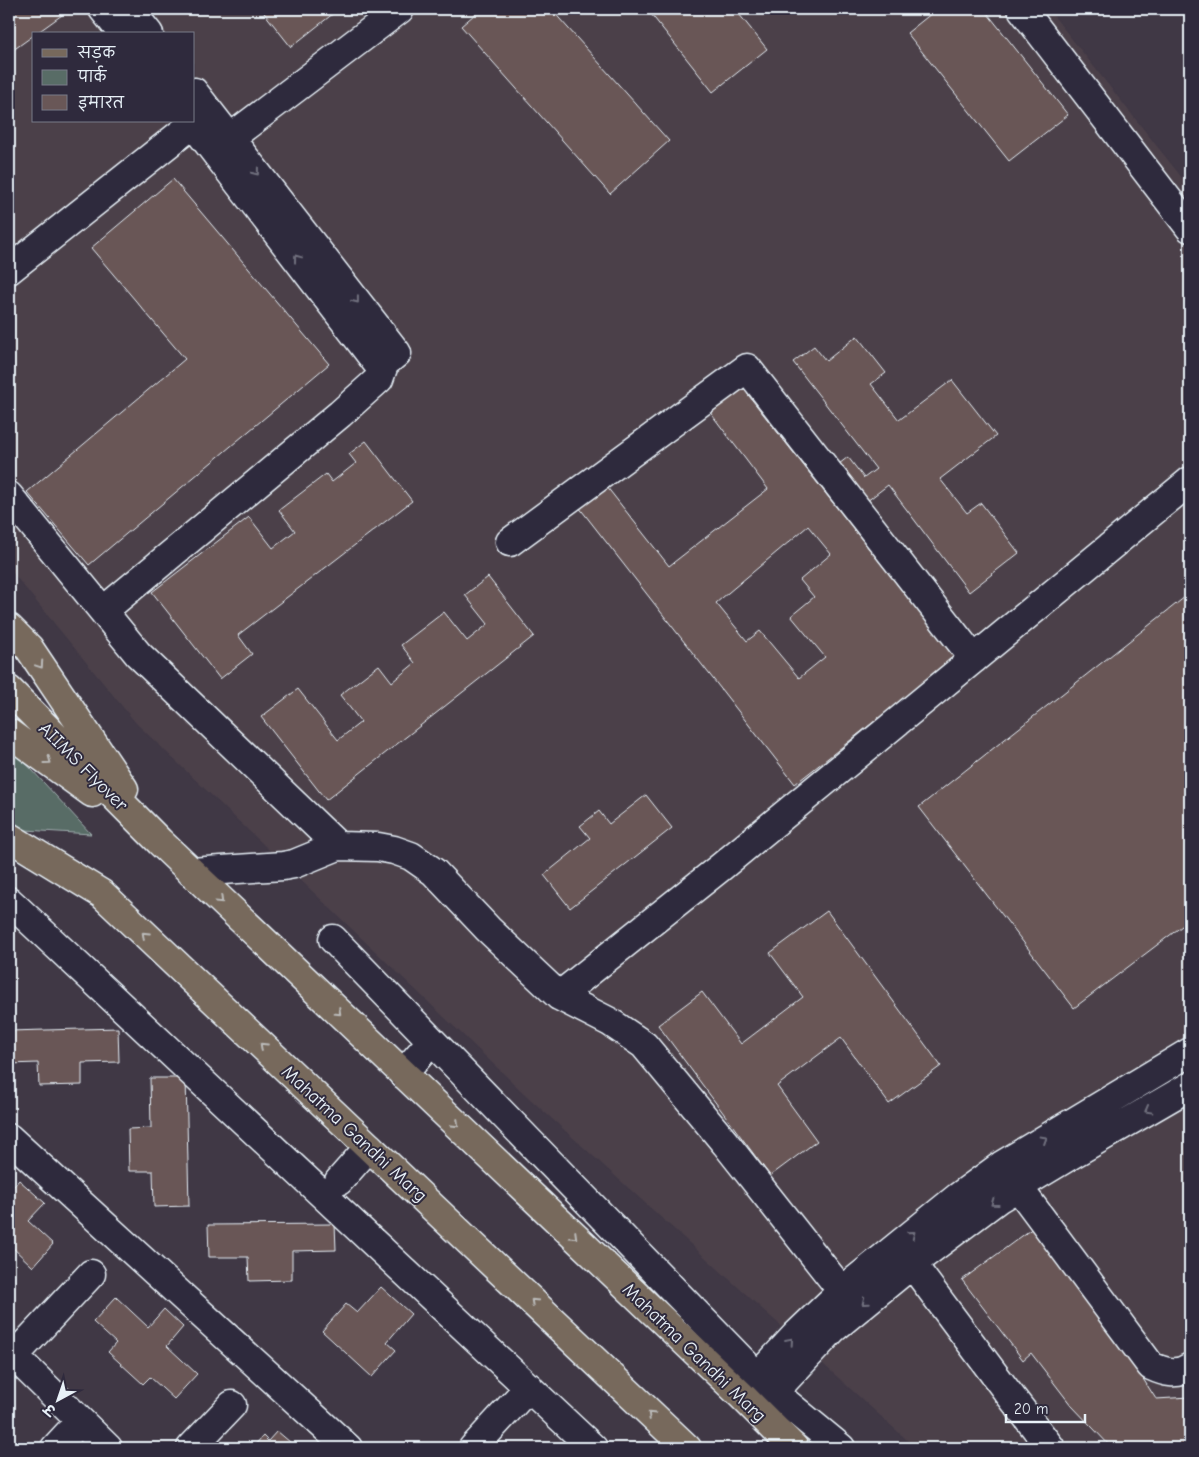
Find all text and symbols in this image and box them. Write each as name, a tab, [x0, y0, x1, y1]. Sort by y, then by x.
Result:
legend	[32, 32, 195, 122]
text: सड़क	[77, 44, 116, 63]
text: पार्क	[77, 65, 108, 86]
text: इमारत	[78, 94, 125, 112]
one-way arrow	[250, 166, 259, 176]
one-way arrow	[294, 254, 303, 264]
one-way arrow	[350, 294, 358, 303]
one-way arrow	[34, 659, 43, 668]
street label: AIIMS Flyover	[34, 718, 133, 816]
one-way arrow	[42, 755, 52, 764]
one-way arrow	[215, 894, 224, 903]
one-way arrow	[142, 932, 151, 941]
one-way arrow	[332, 1006, 341, 1015]
one-way arrow	[260, 1043, 269, 1052]
street label: Mahatma Gandhi Marg	[277, 1061, 432, 1207]
one-way arrow	[1145, 1104, 1154, 1114]
one-way arrow	[450, 1118, 459, 1127]
one-way arrow	[1039, 1136, 1048, 1146]
one-way arrow	[990, 1197, 1000, 1206]
one-way arrow	[568, 1230, 577, 1239]
one-way arrow	[907, 1230, 916, 1239]
street label: Mahatma Gandhi Marg	[618, 1279, 771, 1427]
one-way arrow	[862, 1296, 871, 1305]
one-way arrow	[530, 1299, 539, 1308]
one-way arrow	[785, 1337, 794, 1346]
north arrow	[32, 1374, 82, 1424]
scale bar	[1006, 1392, 1085, 1424]
text: उ	[40, 1399, 61, 1420]
text: 20 m	[1014, 1400, 1048, 1418]
one-way arrow	[648, 1412, 657, 1421]

